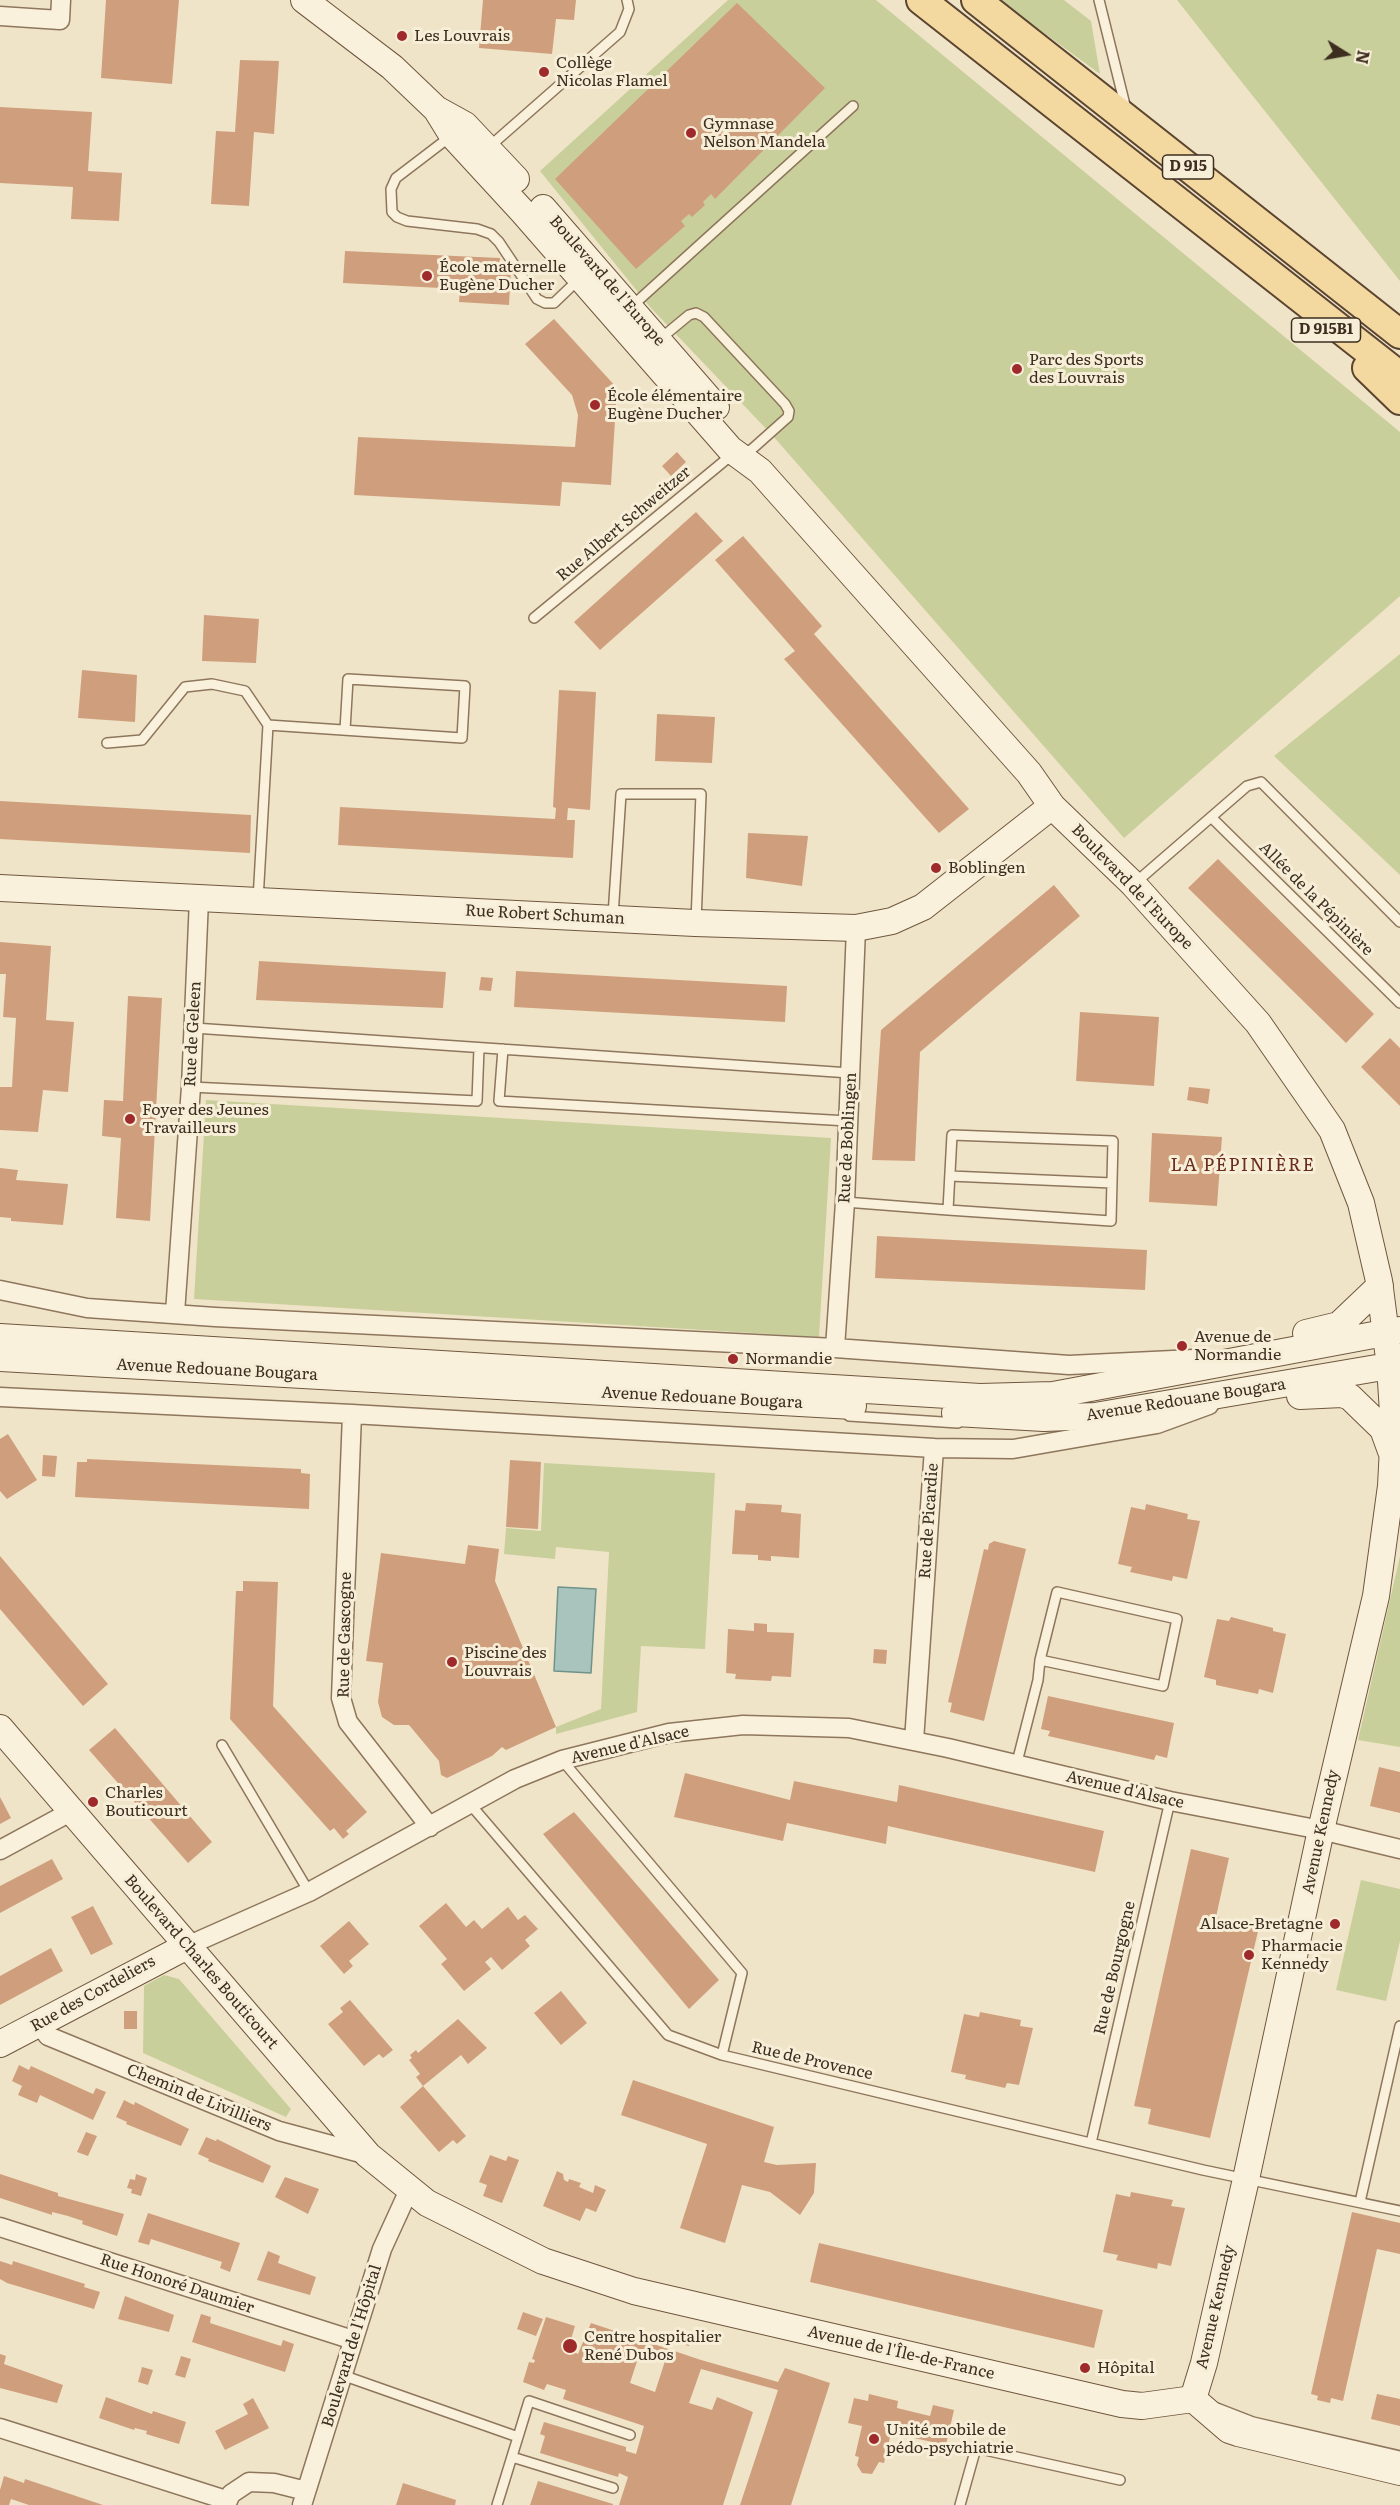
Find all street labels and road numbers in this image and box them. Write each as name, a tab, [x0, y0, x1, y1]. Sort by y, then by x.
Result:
road number: D 915	[1162, 155, 1214, 179]
street label: Boulevard de l'Europe	[545, 212, 669, 350]
road number: D 915B1	[1292, 318, 1360, 342]
street label: Rue Albert Schweitzer	[553, 462, 695, 586]
street label: Boulevard de l'Europe	[1067, 820, 1197, 954]
street label: Allée de la Pépinière	[1255, 838, 1377, 960]
street label: Rue Robert Schuman	[465, 901, 625, 929]
street label: Rue de Geleen	[181, 981, 205, 1087]
street label: Rue de Boblingen	[835, 1072, 861, 1204]
street label: Avenue Redouane Bougara	[116, 1355, 318, 1385]
street label: Avenue Redouane Bougara	[1085, 1375, 1287, 1425]
street label: Avenue Redouane Bougara	[601, 1383, 803, 1413]
street label: Rue de Picardie	[915, 1463, 943, 1579]
street label: Rue de Gascogne	[334, 1572, 356, 1698]
street label: Avenue d'Alsace	[569, 1722, 691, 1768]
street label: Avenue d'Alsace	[1064, 1767, 1186, 1813]
street label: Avenue Kennedy	[1298, 1768, 1344, 1896]
street label: Boulevard Charles Bouticourt	[120, 1871, 282, 2053]
street label: Rue de Bourgogne	[1090, 1899, 1140, 2037]
street label: Rue des Cordeliers	[27, 1952, 159, 2036]
street label: Rue de Provence	[750, 2038, 874, 2084]
street label: Chemin de Livilliers	[124, 2060, 274, 2136]
street label: Avenue Kennedy	[1192, 2243, 1240, 2371]
street label: Rue Honoré Daumier	[98, 2250, 256, 2318]
street label: Boulevard de l'Hôpital	[318, 2262, 386, 2430]
street label: Avenue de l'Île-de-France	[806, 2322, 996, 2384]

